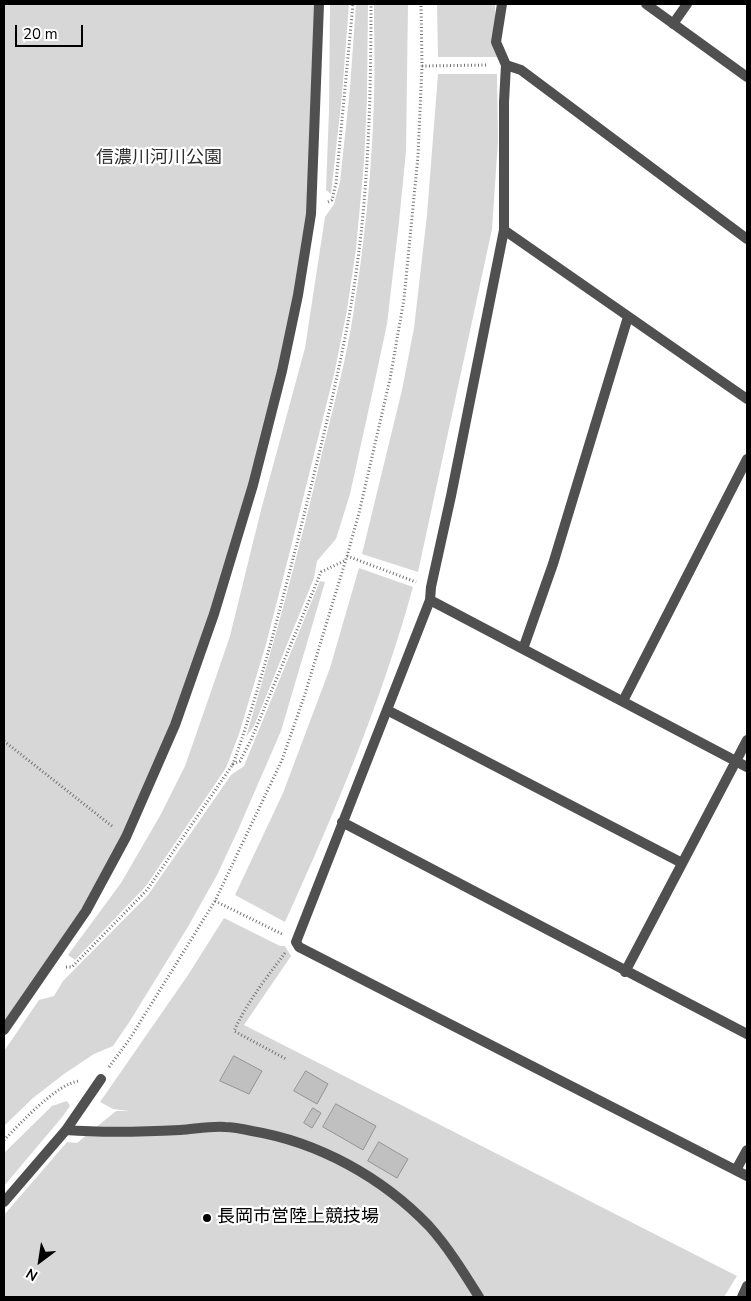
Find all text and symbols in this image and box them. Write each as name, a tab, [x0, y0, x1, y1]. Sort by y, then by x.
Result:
scale bar	[18, 15, 85, 47]
text: 20 m	[23, 24, 58, 44]
park label: 信濃川河川公園	[96, 148, 222, 170]
place label: 長岡市営陸上競技場	[217, 1207, 379, 1229]
marker: 長岡市営陸上競技場	[201, 1212, 213, 1224]
north arrow	[15, 1236, 65, 1286]
text: N	[23, 1263, 41, 1285]

